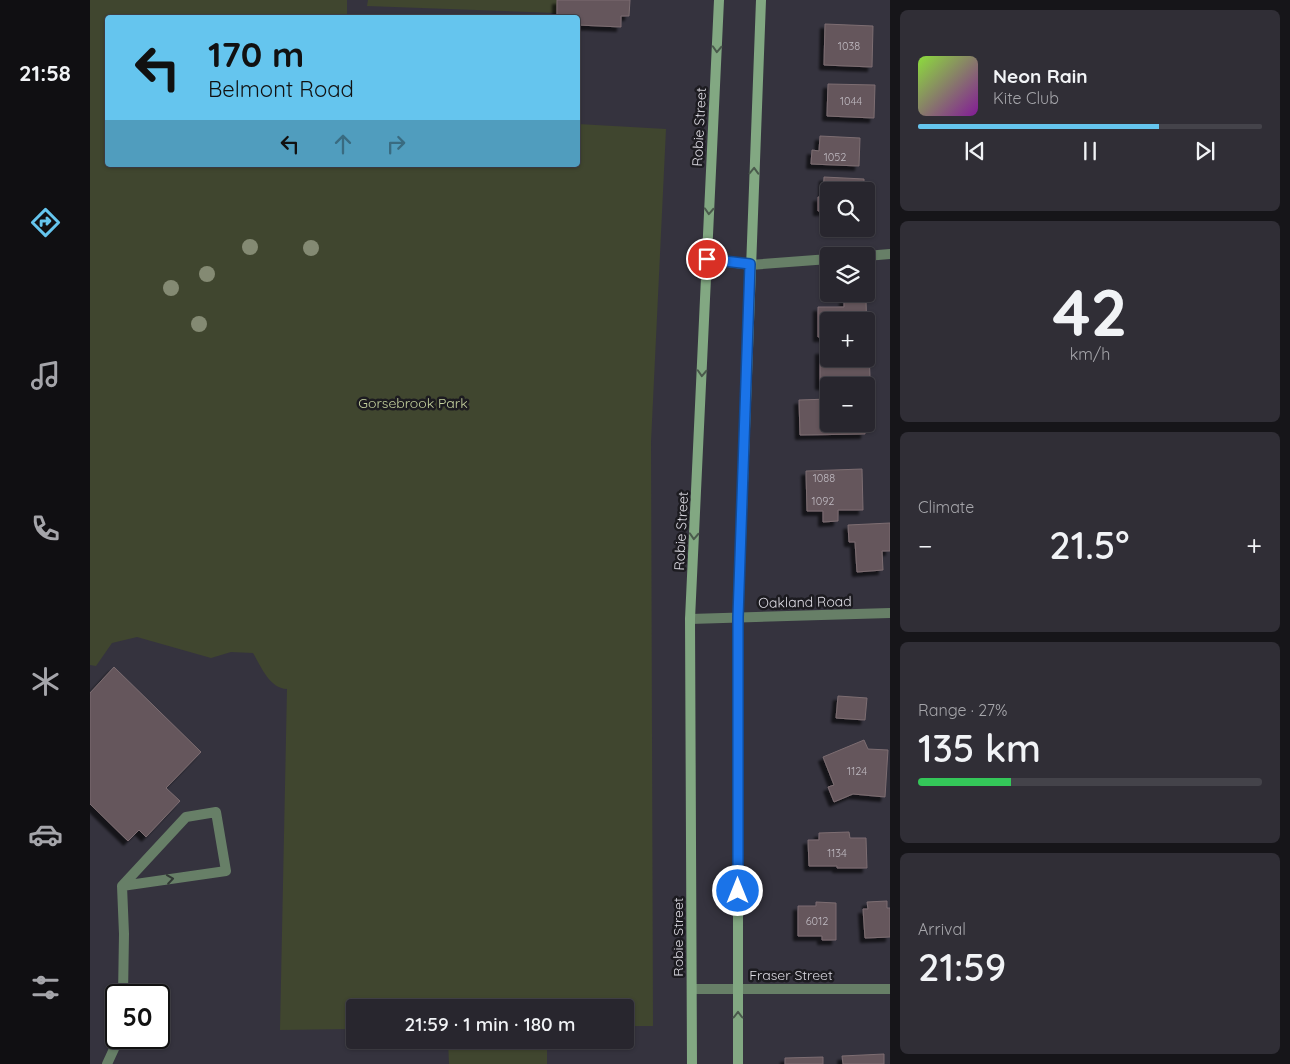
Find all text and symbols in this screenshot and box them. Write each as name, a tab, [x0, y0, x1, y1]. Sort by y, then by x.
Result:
text: 170 m	[208, 32, 304, 76]
icon: left	[125, 35, 190, 100]
house number: 1038	[838, 39, 860, 53]
one-way arrow	[711, 45, 722, 53]
text: 21:58	[19, 59, 71, 87]
text: Neon Rain	[993, 64, 1088, 88]
text: Belmont Road	[208, 75, 354, 103]
street label: Robie Street	[688, 87, 710, 167]
text: Kite Club	[993, 88, 1059, 108]
house number: 1044	[840, 94, 862, 108]
icon: left	[276, 130, 304, 158]
icon: ahead	[329, 130, 357, 158]
icon: right	[382, 130, 410, 158]
icon: previous	[961, 137, 989, 165]
icon: pause	[1076, 137, 1104, 165]
icon: next	[1191, 137, 1219, 165]
house number: 1052	[824, 150, 846, 164]
one-way arrow	[749, 166, 760, 174]
map controls	[820, 182, 875, 432]
button: search	[820, 182, 875, 237]
icon: directions	[28, 205, 63, 240]
one-way arrow	[704, 207, 715, 215]
pin	[686, 238, 728, 280]
icon: arrive	[693, 245, 721, 273]
button: layers	[820, 247, 875, 302]
text: 42	[1052, 271, 1128, 352]
button: +	[820, 312, 875, 367]
text: km/h	[1070, 344, 1110, 364]
icon: music	[28, 358, 63, 393]
one-way arrow	[696, 370, 707, 378]
button: −	[820, 377, 875, 432]
park label: Gorsebrook Park	[358, 394, 468, 412]
house number: 1088	[813, 471, 835, 485]
street label: Robie Street	[670, 491, 692, 571]
house number: 1092	[812, 494, 834, 508]
text: Climate	[918, 497, 974, 517]
icon: phone	[28, 511, 63, 546]
text: 21.5°	[1049, 521, 1130, 569]
text: −	[918, 528, 933, 563]
text: +	[1246, 528, 1262, 563]
one-way arrow	[689, 532, 700, 540]
street label: Oakland Road	[758, 592, 852, 612]
icon: climate	[28, 664, 63, 699]
text: Range · 27%	[918, 700, 1007, 720]
text: 135 km	[918, 724, 1041, 772]
house number: 1124	[847, 764, 867, 778]
icon: car	[28, 817, 63, 852]
house number: 1134	[827, 846, 847, 860]
position arrow	[711, 864, 763, 916]
one-way arrow	[166, 874, 174, 885]
street label: Robie Street	[669, 897, 687, 977]
house number: 6012	[806, 914, 828, 928]
text: Arrival	[918, 919, 966, 939]
text: 21:59	[918, 943, 1006, 991]
street label: Fraser Street	[749, 966, 833, 984]
icon: filters	[28, 970, 63, 1005]
speed limit sign: 50	[105, 984, 170, 1049]
one-way arrow	[733, 1011, 743, 1019]
text: 21:59 · 1 min · 180 m	[405, 1012, 575, 1036]

